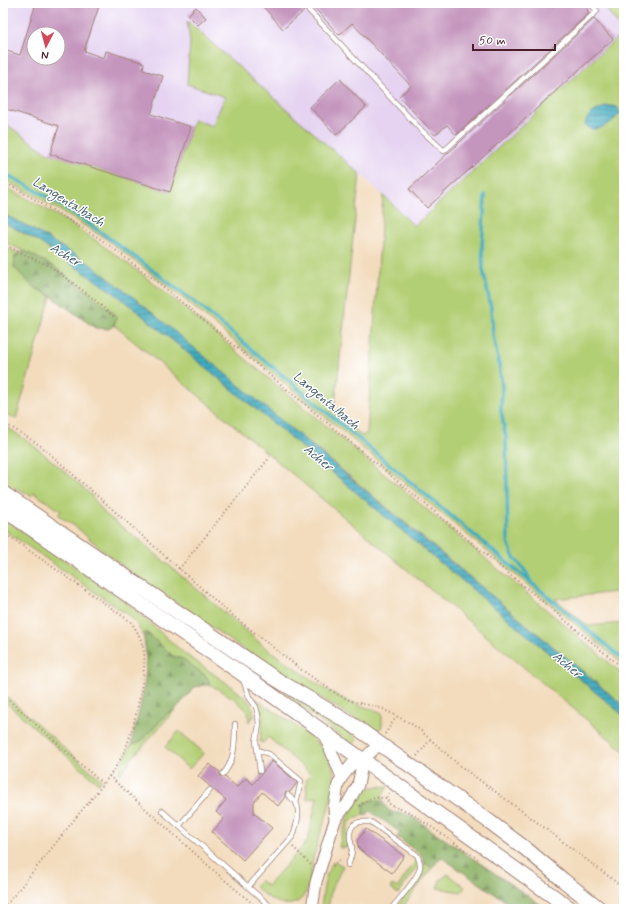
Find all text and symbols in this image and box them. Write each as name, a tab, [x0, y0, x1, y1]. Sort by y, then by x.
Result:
north arrow	[26, 26, 66, 66]
scale bar	[473, 26, 555, 52]
text: 50 m	[479, 33, 506, 49]
text: N	[41, 48, 49, 62]
water label: Langentalbach	[29, 173, 108, 232]
water label: Acher	[47, 239, 85, 272]
water label: Langentalbach	[289, 368, 363, 435]
water label: Acher	[300, 441, 337, 476]
water label: Acher	[549, 648, 586, 683]

